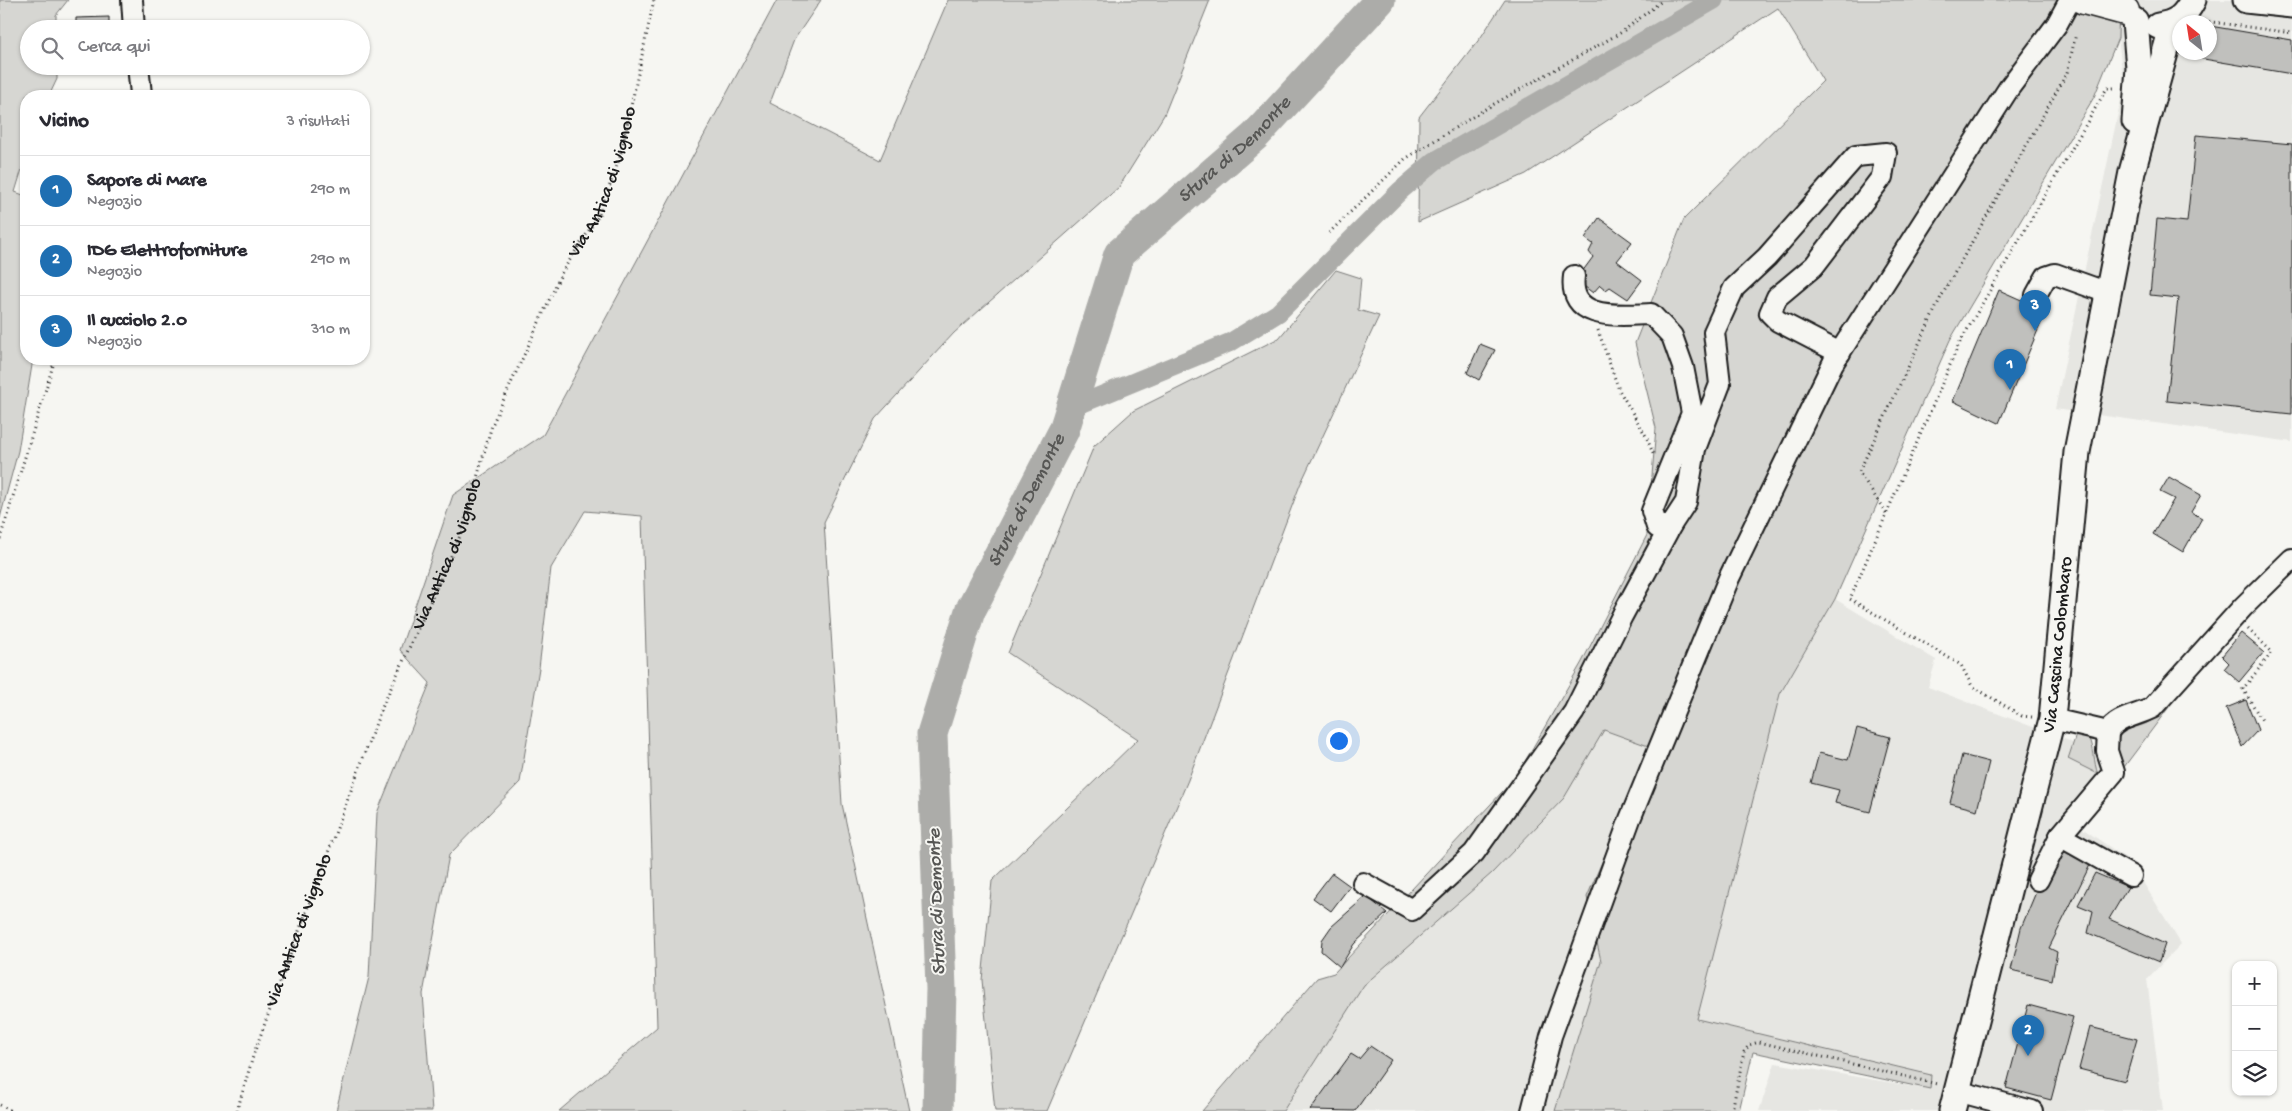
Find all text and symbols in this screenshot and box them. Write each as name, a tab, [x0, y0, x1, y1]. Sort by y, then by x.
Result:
north arrow	[2172, 15, 2217, 60]
search box	[20, 20, 370, 75]
icon: search	[38, 34, 66, 62]
text: Cerca qui	[78, 36, 151, 59]
water label: Stura di Demonte	[1174, 92, 1297, 209]
street label: Via Antica di Vignolo	[562, 105, 642, 263]
text: Vicino	[40, 110, 89, 135]
text: 3 risultati	[286, 113, 350, 132]
text: Sapore di Mare	[87, 170, 207, 193]
text: 1	[53, 181, 59, 200]
text: 290 m	[310, 181, 350, 200]
text: Negozio	[87, 193, 142, 212]
text: IDG Elettroforniture	[87, 240, 247, 263]
text: 2	[52, 251, 60, 270]
text: 290 m	[310, 251, 350, 270]
text: Negozio	[87, 263, 142, 282]
pin: 3	[2019, 290, 2051, 331]
text: Il cucciolo 2.0	[87, 310, 187, 333]
text: 3	[52, 321, 60, 340]
text: 310 m	[311, 321, 350, 340]
text: Negozio	[87, 333, 142, 352]
pin: 1	[1994, 349, 2026, 390]
water label: Stura di Demonte	[983, 430, 1071, 571]
street label: Via Antica di Vignolo	[407, 476, 488, 635]
street label: Via Cascina Colombaro	[2037, 555, 2079, 737]
your location	[1326, 728, 1352, 754]
water label: Stura di Demonte	[924, 828, 952, 976]
street label: Via Antica di Vignolo	[260, 851, 338, 1011]
map controls	[2232, 961, 2277, 1096]
button: +	[2232, 961, 2277, 1006]
button: −	[2232, 1006, 2277, 1051]
pin: 2	[2012, 1015, 2044, 1056]
button: layers	[2232, 1051, 2277, 1096]

